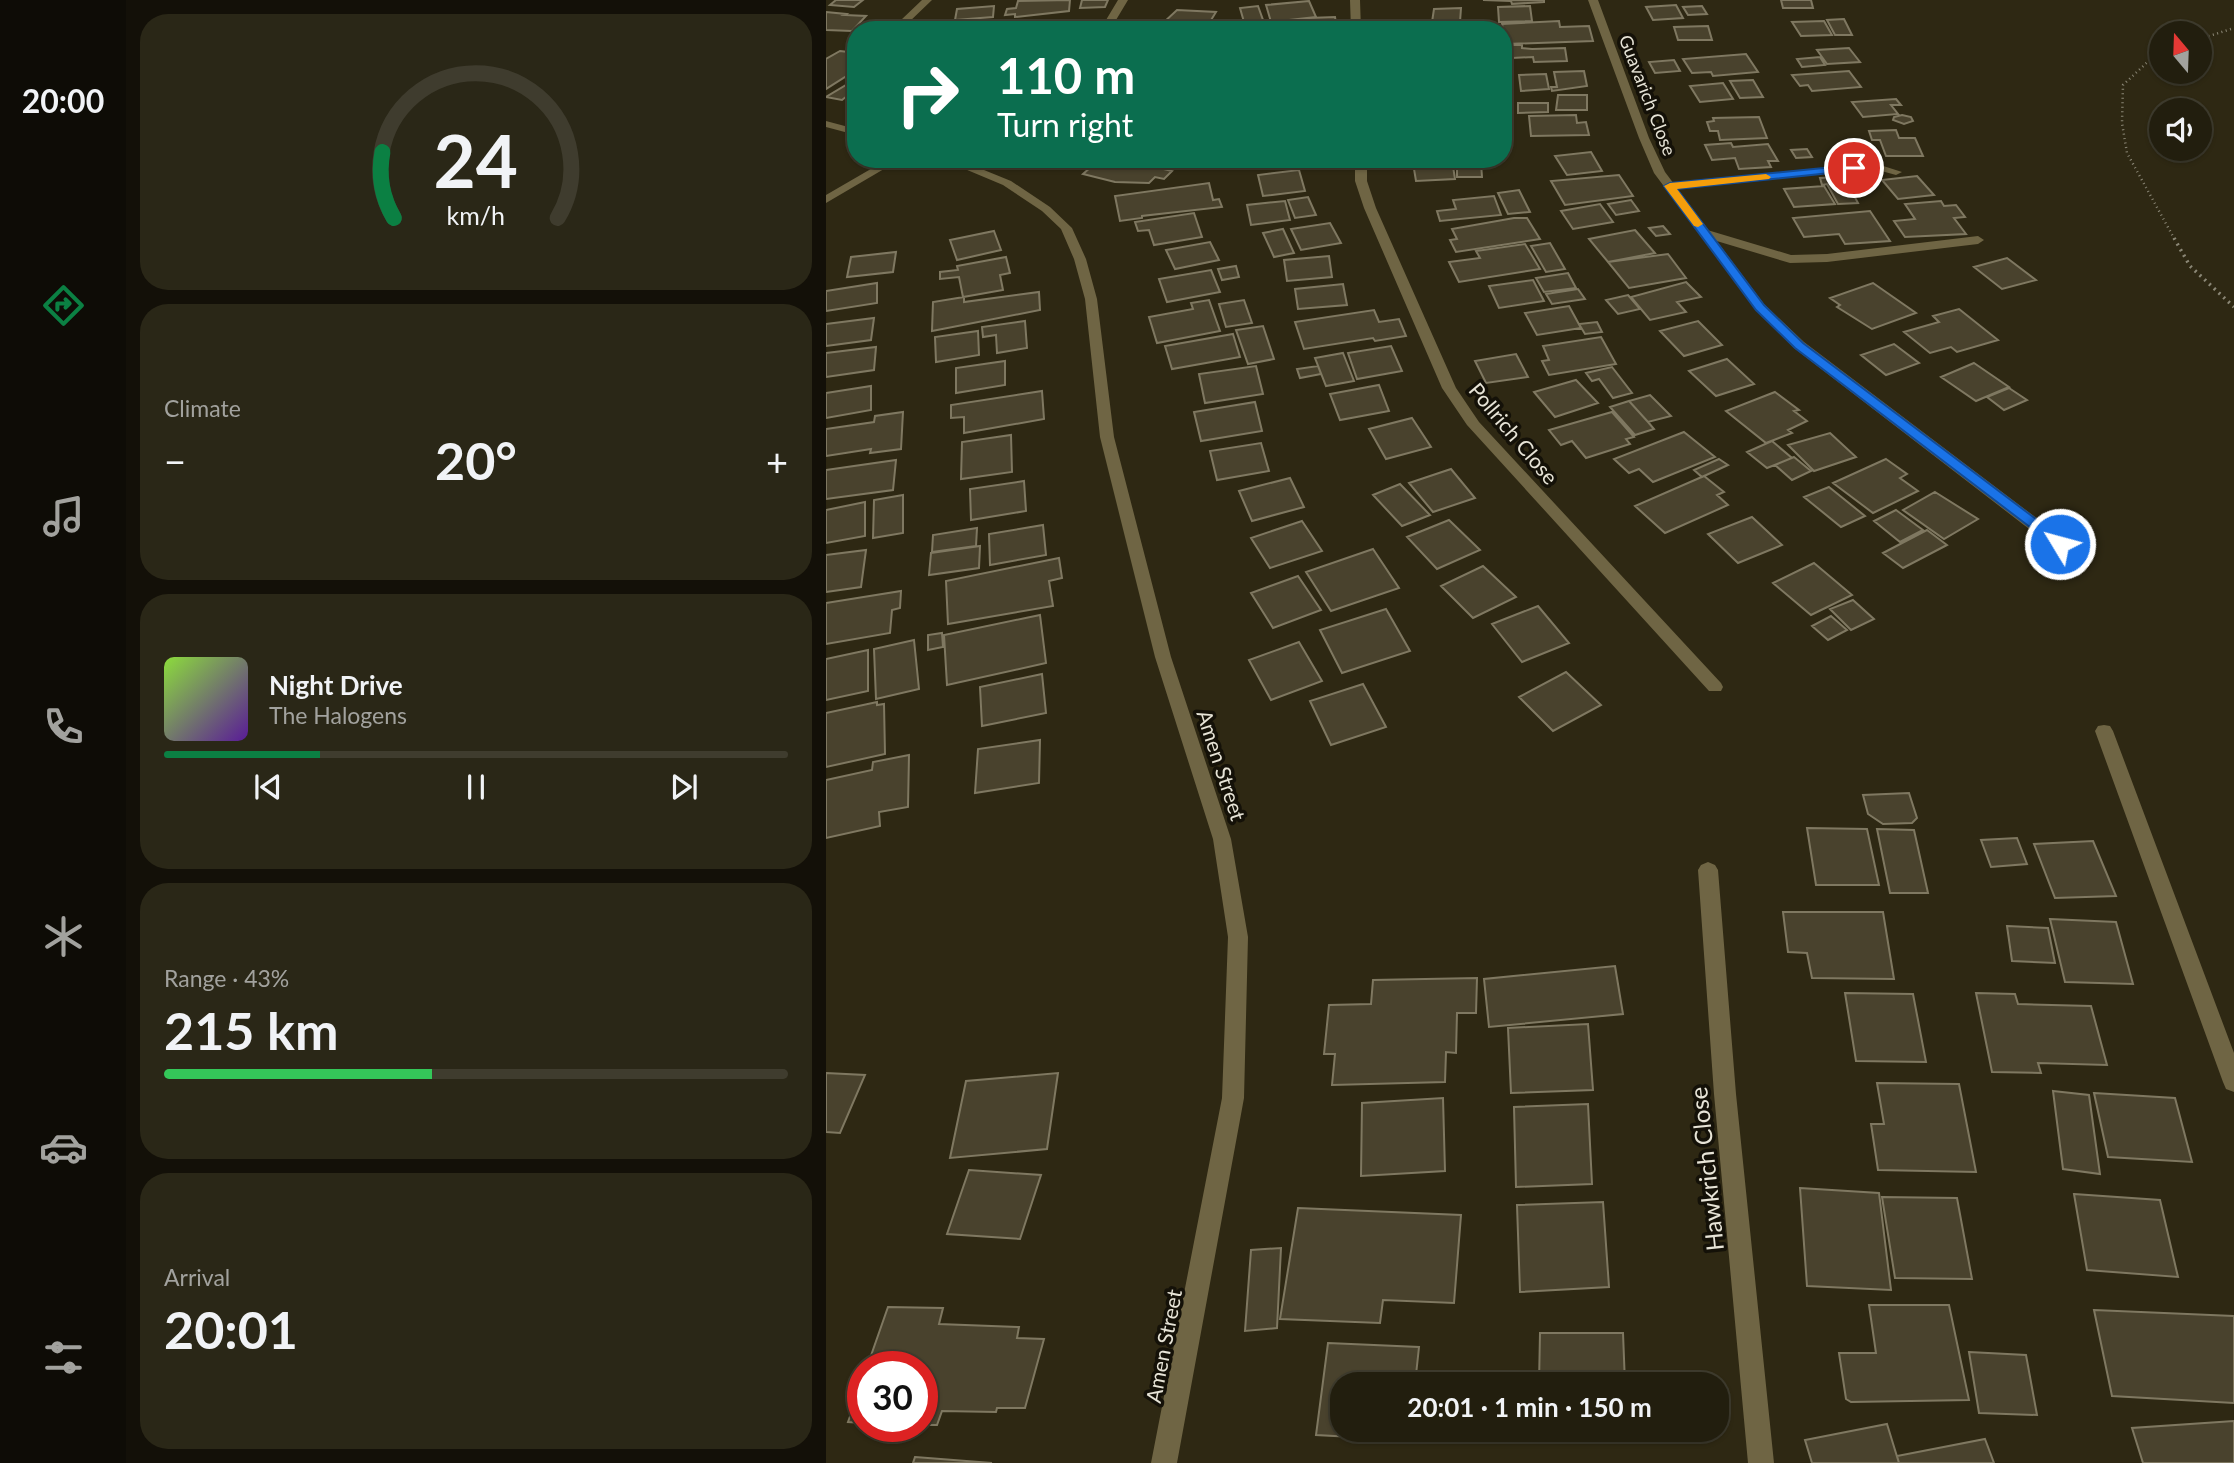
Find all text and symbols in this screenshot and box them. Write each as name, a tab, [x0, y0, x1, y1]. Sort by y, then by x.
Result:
north arrow	[2149, 21, 2212, 84]
map controls	[2149, 21, 2212, 161]
street label: Guavarich Close	[1615, 31, 1681, 159]
text: 110 m	[997, 46, 1135, 104]
icon: right	[882, 49, 973, 140]
text: 20:00	[22, 81, 104, 120]
button: sound	[2149, 98, 2212, 161]
text: Turn right	[997, 105, 1133, 144]
text: 24	[434, 116, 518, 204]
pin	[1824, 138, 1884, 198]
icon: arrive	[1835, 149, 1873, 187]
text: km/h	[447, 200, 505, 230]
icon: directions	[39, 281, 88, 330]
street label: Pollrich Close	[1464, 377, 1564, 489]
text: Climate	[164, 394, 241, 422]
text: 20°	[435, 429, 517, 491]
text: −	[164, 438, 186, 484]
text: +	[766, 438, 788, 484]
icon: music	[39, 492, 88, 541]
position arrow	[2023, 507, 2097, 581]
text: Night Drive	[269, 669, 403, 701]
text: The Halogens	[269, 701, 407, 729]
icon: phone	[39, 702, 88, 751]
street label: Amen Street	[1192, 706, 1252, 824]
icon: previous	[249, 768, 287, 806]
icon: pause	[457, 768, 495, 806]
icon: next	[665, 768, 703, 806]
icon: climate	[39, 912, 88, 961]
text: Range · 43%	[164, 964, 289, 992]
text: 215 km	[164, 999, 338, 1061]
street label: Hawkrich Close	[1683, 1086, 1729, 1252]
icon: car	[39, 1123, 88, 1172]
text: Arrival	[164, 1263, 230, 1291]
street label: Amen Street	[1140, 1287, 1186, 1405]
text: 20:01	[164, 1298, 298, 1360]
icon: filters	[39, 1333, 88, 1382]
speed limit sign: 30	[847, 1351, 938, 1442]
text: 20:01 · 1 min · 150 m	[1407, 1391, 1652, 1423]

